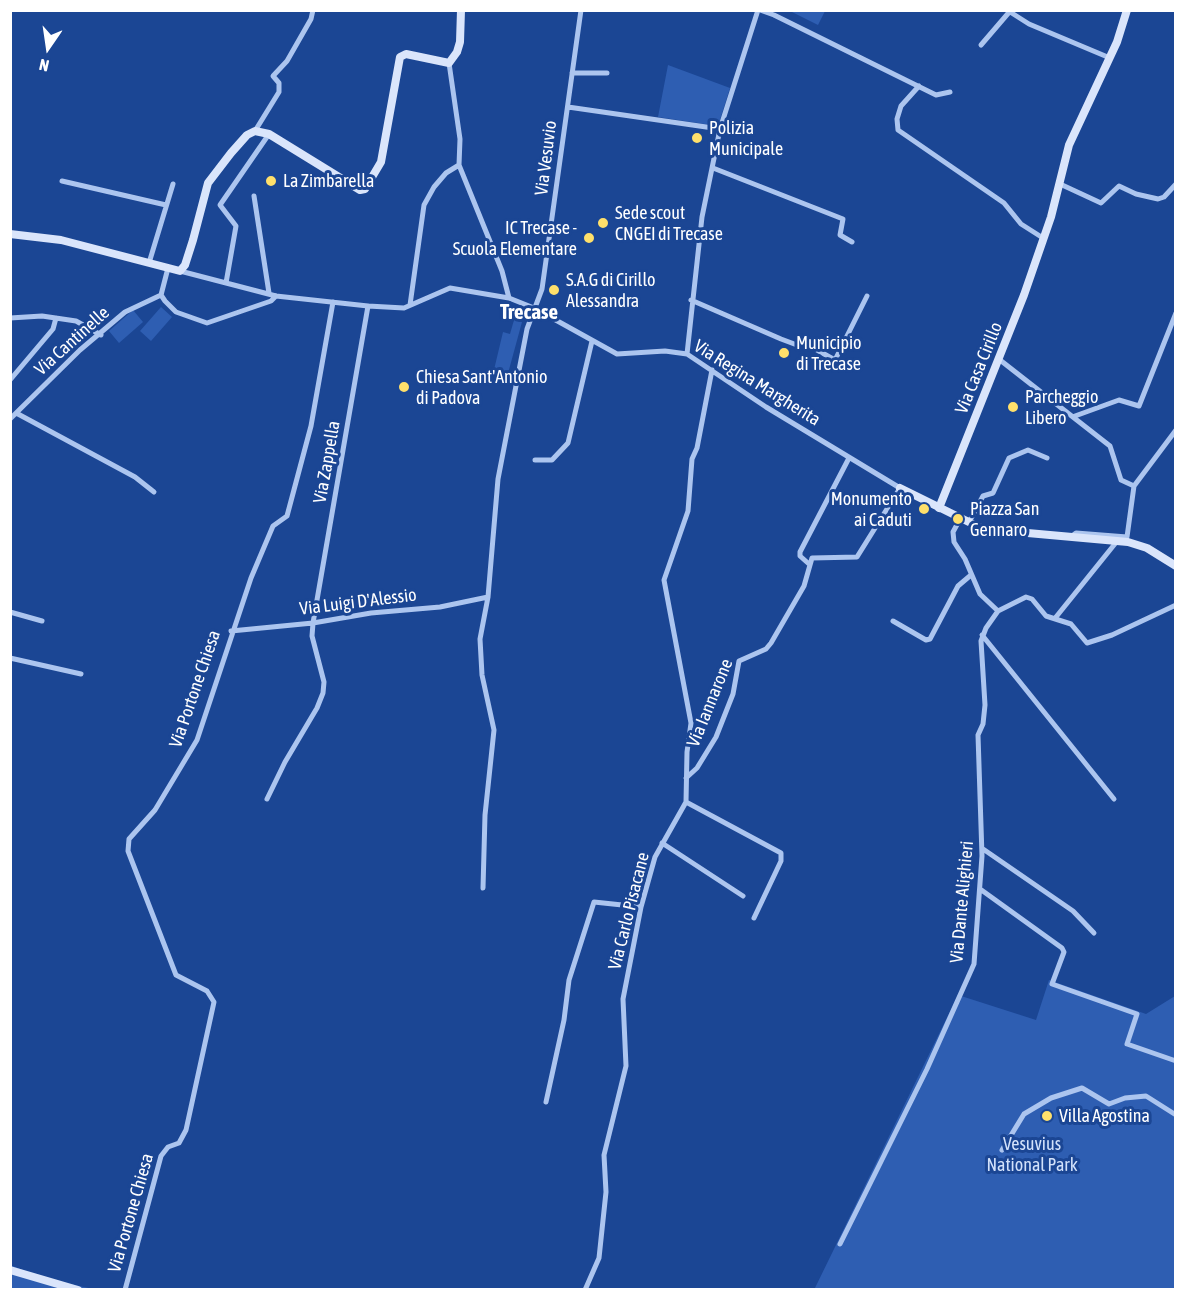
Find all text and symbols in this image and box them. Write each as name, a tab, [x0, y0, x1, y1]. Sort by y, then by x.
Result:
north arrow	[18, 18, 78, 78]
text: N	[37, 56, 51, 75]
place label: Polizia Municipale	[709, 117, 783, 160]
street label: Via Vesuvio	[531, 119, 561, 197]
marker: Polizia Municipale	[690, 131, 704, 145]
place label: La Zimbarella	[283, 170, 374, 192]
marker: La Zimbarella	[264, 174, 278, 188]
place label: Sede scout CNGEI di Trecase	[615, 202, 723, 244]
marker: Sede scout CNGEI di Trecase	[596, 216, 610, 230]
place label: IC Trecase - Scuola Elementare	[453, 217, 577, 260]
marker: IC Trecase - Scuola Elementare	[582, 231, 596, 245]
place label: S.A.G di Cirillo Alessandra	[566, 269, 655, 312]
marker: S.A.G di Cirillo Alessandra	[547, 283, 561, 297]
district label: Trecase	[500, 299, 558, 325]
street label: Via Cantinelle	[30, 302, 114, 380]
street label: Via Casa Cirillo	[951, 319, 1007, 417]
place label: Municipio di Trecase	[796, 332, 862, 374]
street label: Via Regina Margherita	[690, 335, 824, 431]
marker: Municipio di Trecase	[777, 346, 791, 360]
place label: Chiesa Sant'Antonio di Padova	[416, 366, 547, 409]
marker: Chiesa Sant'Antonio di Padova	[397, 380, 411, 394]
place label: Parcheggio Libero	[1025, 386, 1098, 428]
marker: Parcheggio Libero	[1006, 400, 1020, 414]
street label: Via Zappella	[309, 419, 345, 505]
place label: Monumento ai Caduti	[831, 488, 912, 530]
place label: Piazza San Gennaro	[970, 498, 1039, 540]
marker: Monumento ai Caduti	[917, 502, 931, 516]
marker: Piazza San Gennaro	[951, 512, 965, 526]
street label: Via Luigi D'Alessio	[298, 584, 418, 620]
street label: Via Portone Chiesa	[165, 627, 225, 751]
street label: Via Iannarone	[683, 656, 737, 750]
street label: Via Dante Alighieri	[946, 840, 978, 964]
street label: Via Carlo Pisacane	[604, 850, 654, 972]
place label: Villa Agostina	[1059, 1105, 1150, 1127]
marker: Villa Agostina	[1040, 1109, 1054, 1123]
park label: Vesuvius National Park	[986, 1133, 1078, 1176]
street label: Via Portone Chiesa	[104, 1151, 158, 1275]

